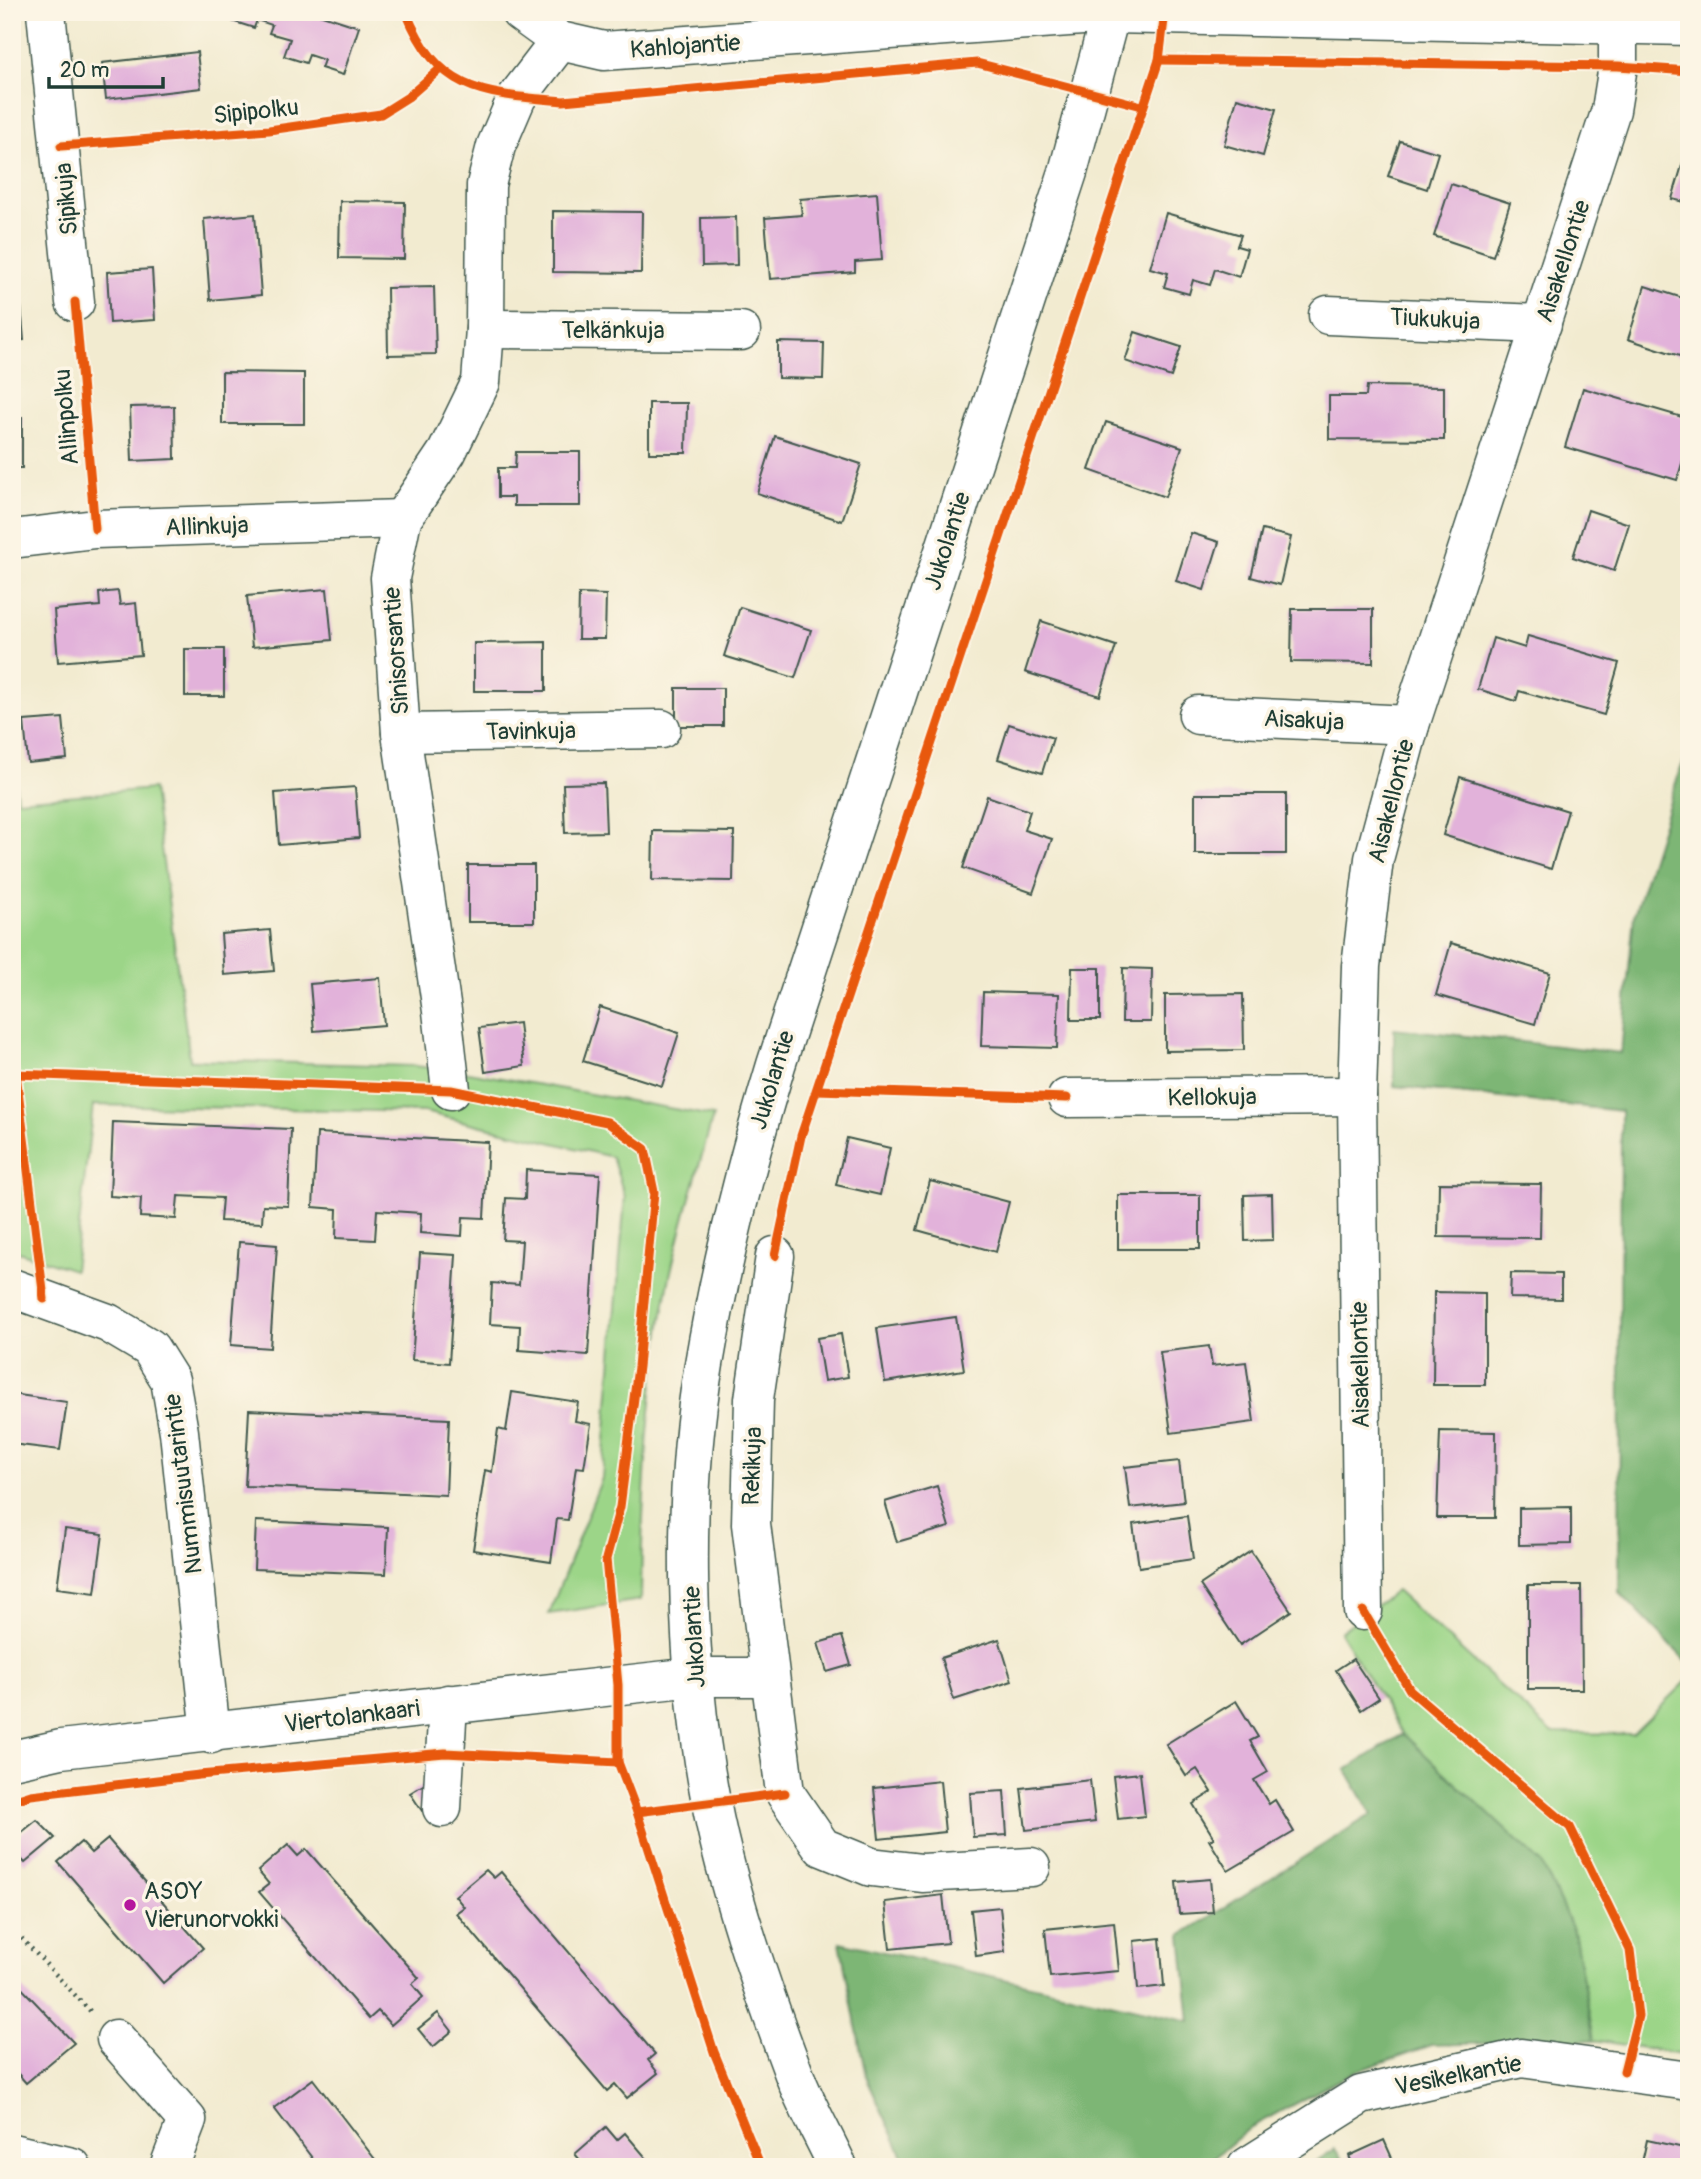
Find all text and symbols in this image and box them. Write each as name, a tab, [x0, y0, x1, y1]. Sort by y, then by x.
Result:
street label: Kahlojantie	[629, 28, 741, 65]
scale bar	[49, 46, 163, 90]
text: 20 m	[60, 57, 109, 84]
street label: Sipipolku	[212, 93, 300, 130]
street label: Sipikuja	[49, 162, 84, 236]
street label: Aisakellontie	[1530, 196, 1597, 326]
street label: Tiukukuja	[1389, 303, 1481, 336]
street label: Telkänkuja	[561, 316, 665, 345]
street label: Allinpolku	[48, 368, 85, 466]
street label: Jukolantie	[918, 488, 977, 594]
street label: Allinkuja	[165, 511, 249, 542]
street label: Sinisorsantie	[378, 586, 415, 716]
street label: Aisakuja	[1263, 704, 1345, 737]
street label: Tavinkuja	[486, 716, 576, 747]
street label: Aisakellontie	[1362, 736, 1421, 866]
street label: Jukolantie	[744, 1027, 801, 1133]
street label: Kellokuja	[1167, 1082, 1257, 1113]
street label: Aisakellontie	[1345, 1301, 1376, 1429]
street label: Nummisuutarintie	[158, 1392, 209, 1576]
street label: Rekikuja	[737, 1426, 768, 1506]
street label: Jukolantie	[677, 1585, 712, 1689]
street label: Viertolankaari	[283, 1694, 422, 1739]
place label: ASOY Vierunorvokki	[144, 1877, 279, 1934]
marker: ASOY Vierunorvokki	[122, 1897, 138, 1913]
street label: Vesikelkantie	[1392, 2049, 1524, 2102]

